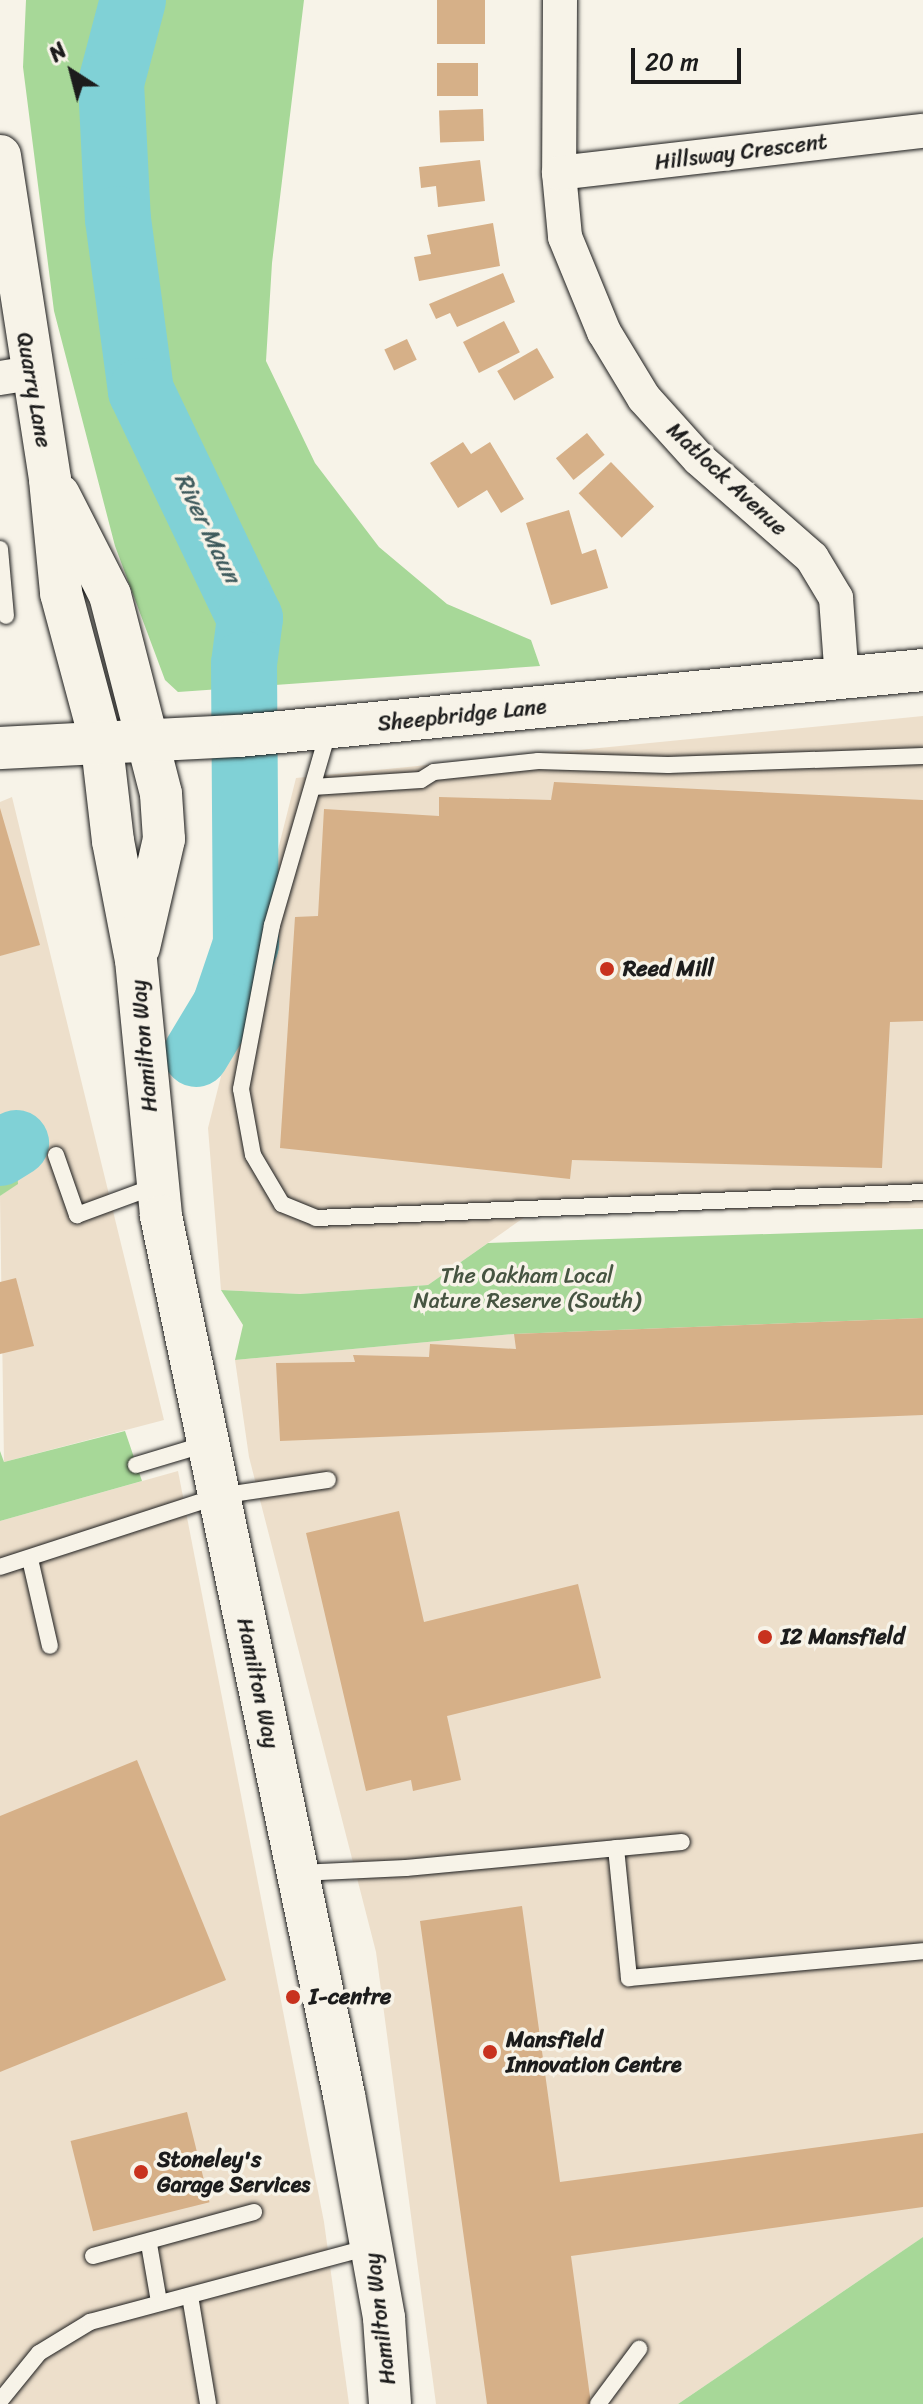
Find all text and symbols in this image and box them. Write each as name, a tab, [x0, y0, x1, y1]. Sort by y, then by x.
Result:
north arrow	[32, 32, 112, 112]
text: N	[40, 32, 75, 72]
scale bar	[635, 32, 745, 82]
text: 20 m	[645, 41, 699, 83]
street label: Hillsway Crescent	[653, 128, 829, 176]
street label: Quarry Lane	[11, 330, 57, 450]
street label: Matlock Avenue	[661, 417, 793, 541]
water label: River Maun	[168, 469, 246, 587]
street label: Sheepbridge Lane	[376, 693, 548, 737]
place label: Reed Mill	[623, 956, 713, 982]
marker: Reed Mill	[598, 960, 616, 978]
street label: Hamilton Way	[125, 979, 163, 1113]
park label: The Oakham Local Nature Reserve (South)	[413, 1262, 641, 1314]
street label: Hamilton Way	[231, 1615, 285, 1751]
place label: I2 Mansfield	[781, 1624, 905, 1650]
marker: I2 Mansfield	[756, 1628, 774, 1646]
place label: I-centre	[309, 1984, 391, 2010]
marker: I-centre	[284, 1988, 302, 2006]
place label: Mansfield Innovation Centre	[506, 2026, 682, 2078]
marker: Mansfield Innovation Centre	[481, 2043, 499, 2061]
place label: Stoneley's Garage Services	[157, 2146, 311, 2198]
marker: Stoneley's Garage Services	[132, 2163, 150, 2181]
street label: Hamilton Way	[359, 2252, 401, 2386]

